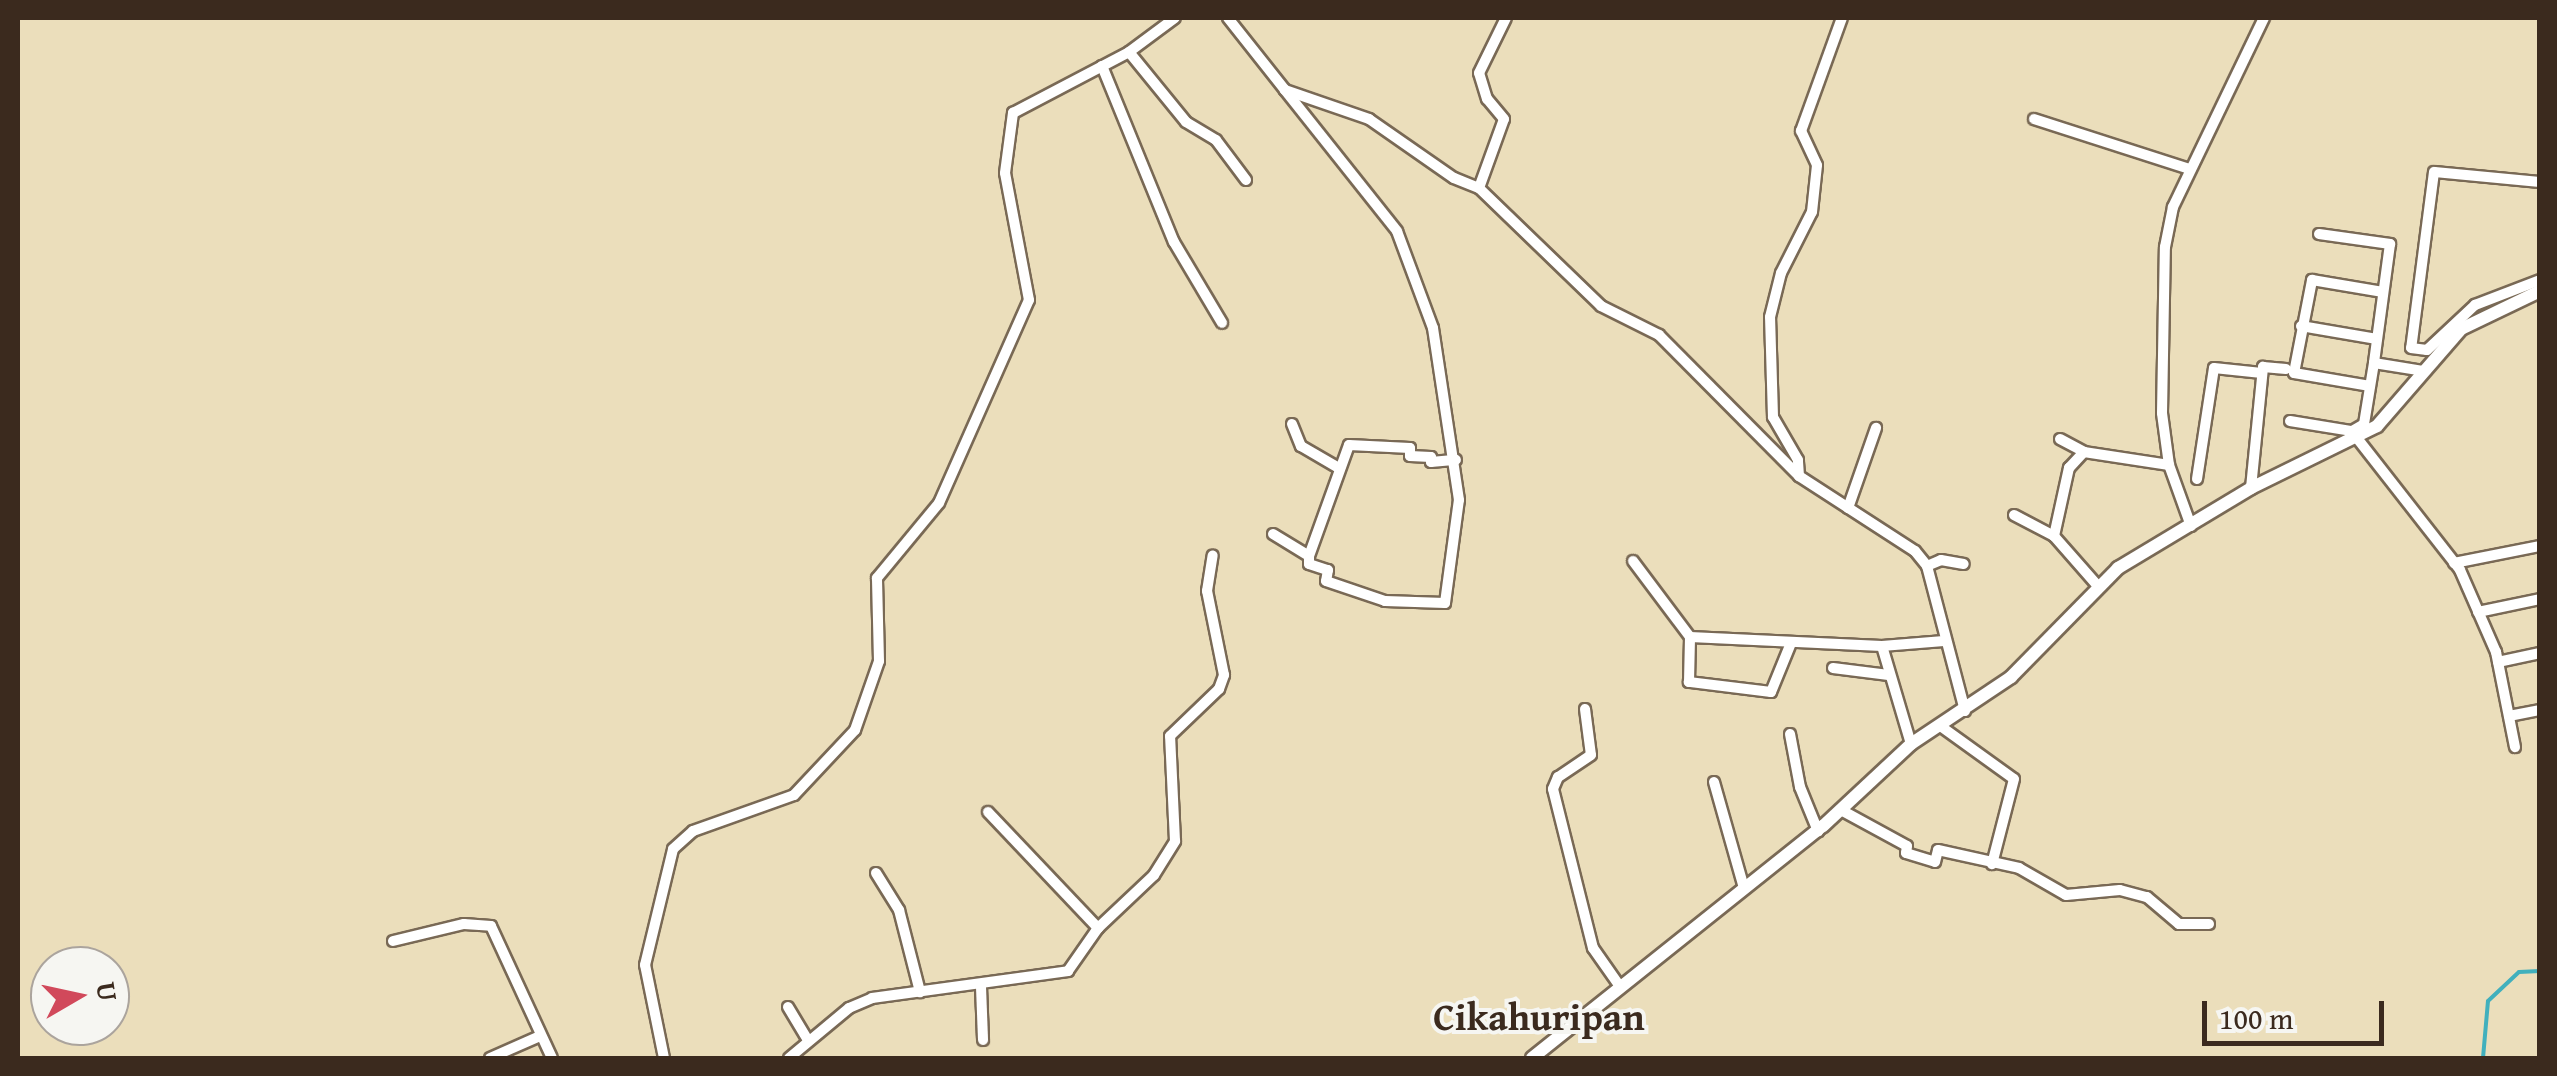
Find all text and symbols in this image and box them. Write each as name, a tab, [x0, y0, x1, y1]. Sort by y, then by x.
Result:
north arrow	[30, 946, 130, 1046]
text: U	[86, 979, 130, 1004]
scale bar	[2207, 981, 2390, 1043]
district label: Cikahuripan	[1433, 994, 1645, 1040]
text: 100 m	[2219, 996, 2293, 1040]

